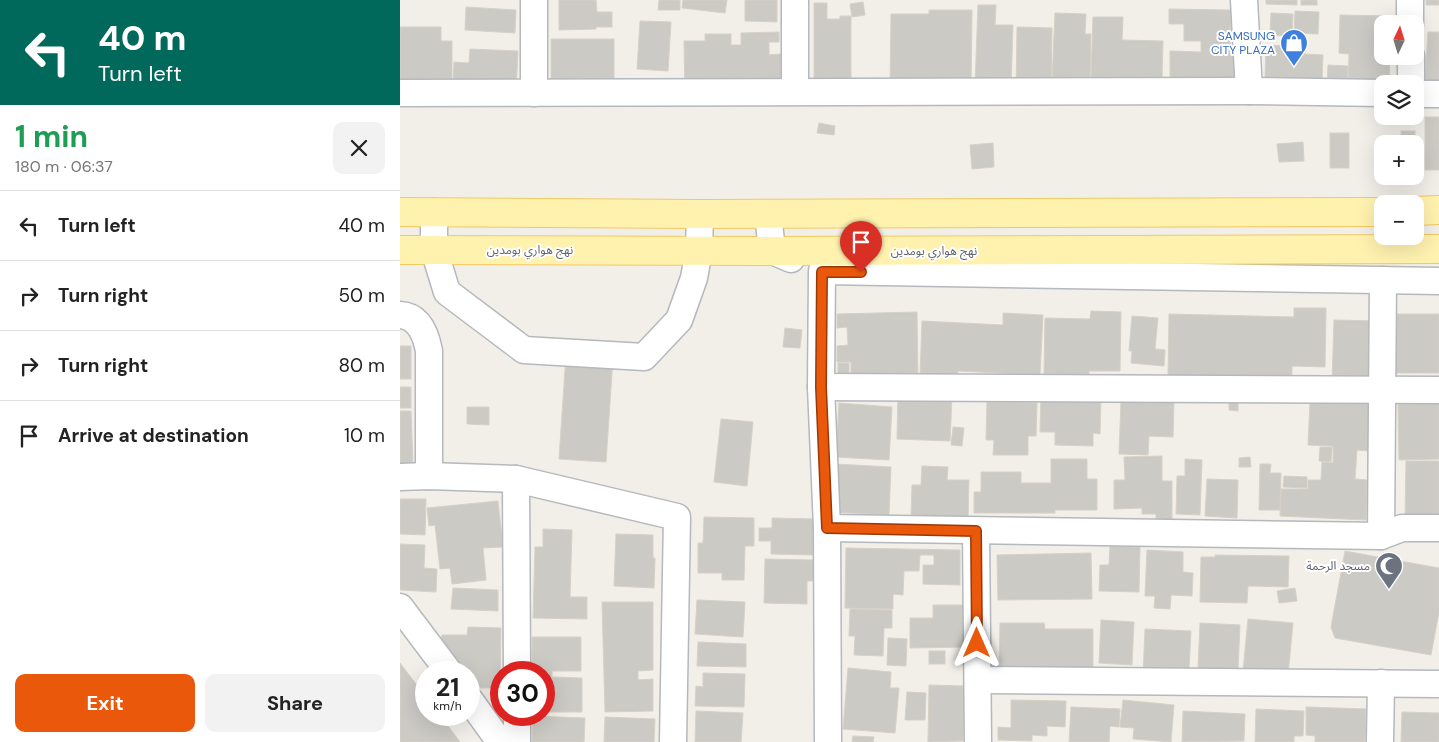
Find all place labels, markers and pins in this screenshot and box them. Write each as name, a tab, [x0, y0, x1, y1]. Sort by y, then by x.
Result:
place label: SAMSUNG CITY PLAZA	[1211, 28, 1275, 58]
shop icon: SAMSUNG CITY PLAZA	[1279, 28, 1309, 67]
pin	[840, 221, 882, 272]
mosque icon: مسجد الرحمة	[1374, 551, 1404, 590]
place label: مسجد الرحمة	[1306, 558, 1370, 574]

